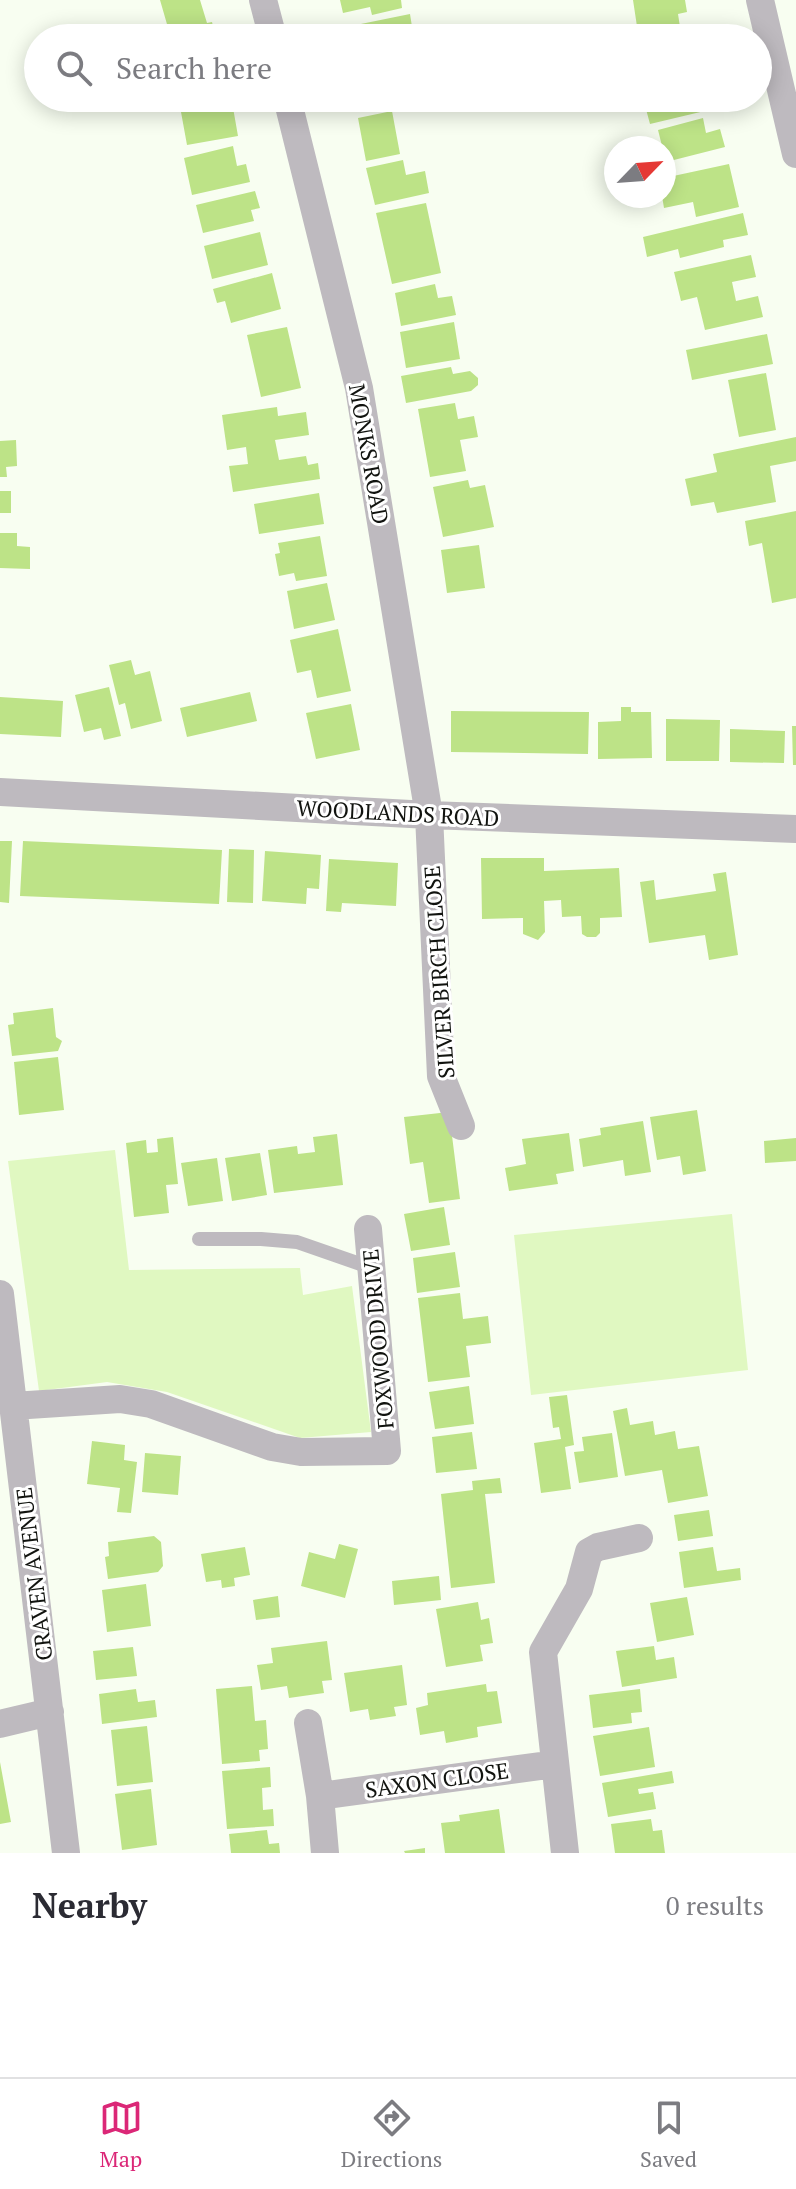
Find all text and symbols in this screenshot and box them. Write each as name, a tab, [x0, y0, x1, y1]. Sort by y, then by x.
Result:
search box	[24, 24, 772, 112]
icon: search	[52, 46, 96, 90]
text: Search here	[116, 48, 272, 88]
north arrow	[604, 136, 676, 208]
street label: MONKS ROAD	[343, 382, 396, 526]
street label: WOODLANDS ROAD	[296, 793, 500, 832]
street label: SILVER BIRCH CLOSE	[417, 865, 460, 1079]
street label: FOXWOOD DRIVE	[355, 1248, 400, 1430]
street label: CRAVEN AVENUE	[9, 1486, 59, 1662]
street label: SAXON CLOSE	[363, 1755, 511, 1804]
text: Nearby	[32, 1883, 147, 1928]
text: 0 results	[666, 1888, 764, 1922]
tab: Map	[99, 2096, 143, 2173]
tab: Directions	[341, 2096, 442, 2173]
tab: Saved	[640, 2096, 697, 2173]

